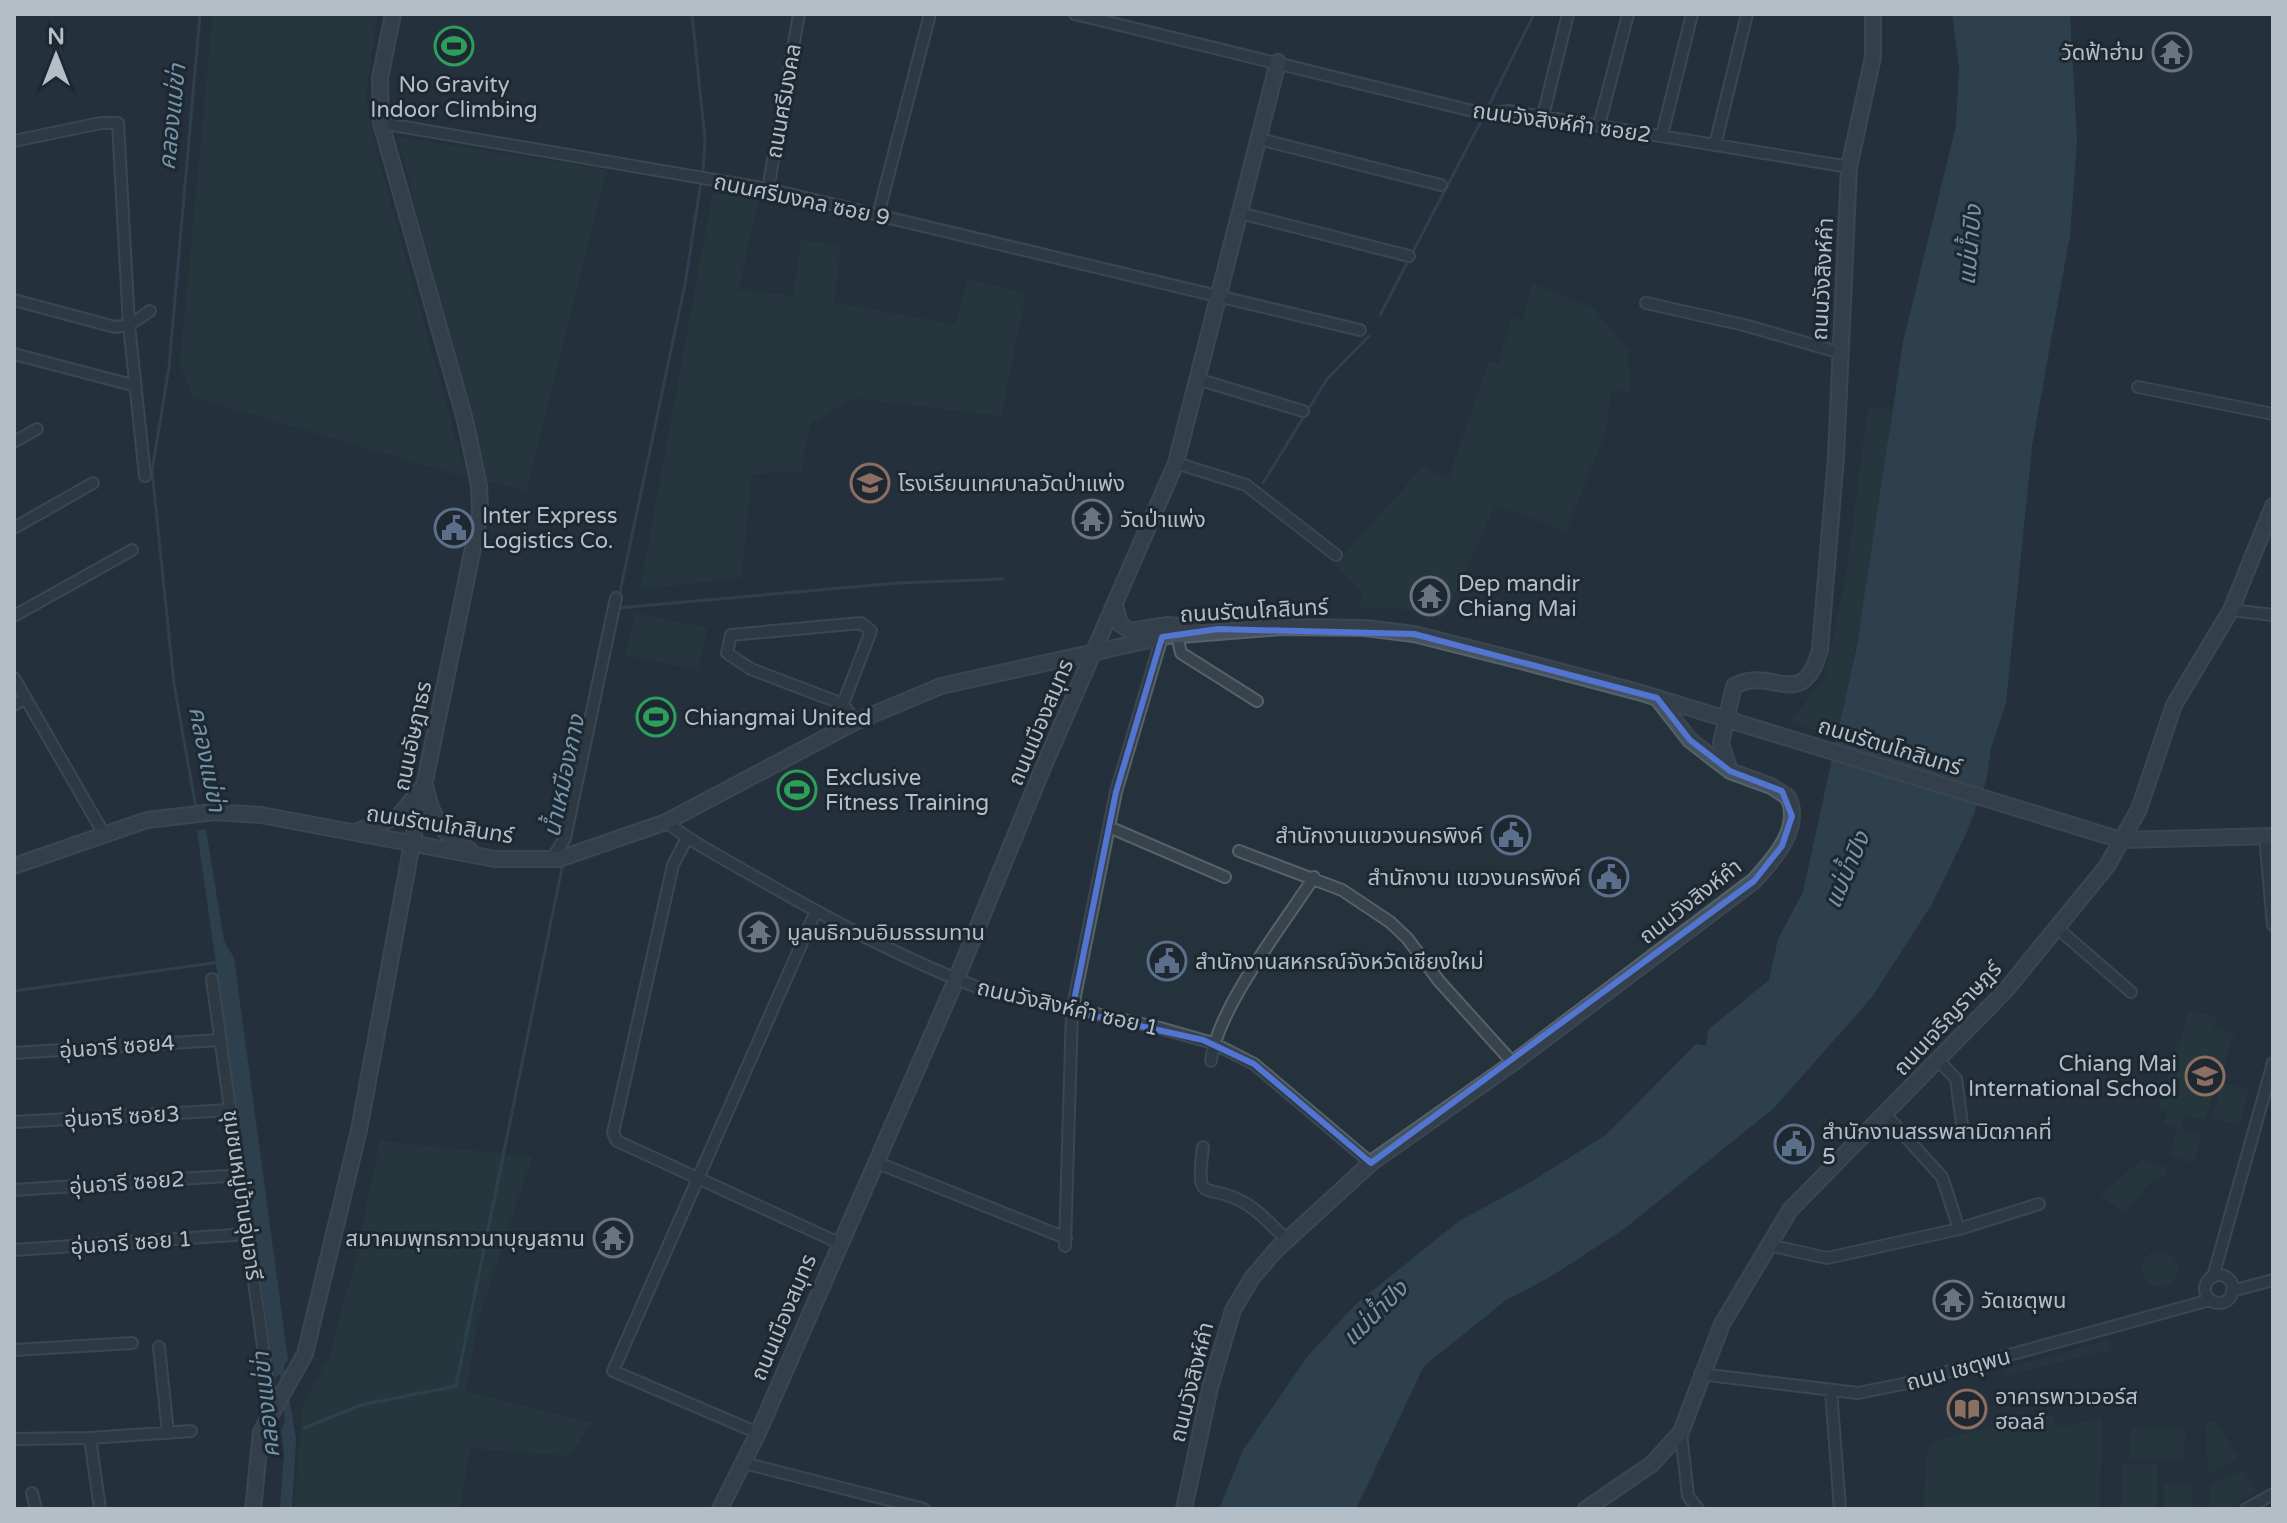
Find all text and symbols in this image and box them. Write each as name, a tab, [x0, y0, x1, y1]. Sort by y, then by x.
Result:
north arrow	[16, 16, 96, 96]
text: N	[47, 24, 65, 50]
sports icon: No Gravity Indoor Climbing	[433, 25, 475, 67]
temple icon: วัดฟ้าฮ่าม	[2151, 31, 2193, 73]
place label: วัดฟ้าฮ่าม	[2061, 40, 2144, 66]
street label: ถนนศรีมงคล	[761, 42, 807, 161]
water label: คลองแม่ข่า	[153, 61, 193, 171]
place label: No Gravity Indoor Climbing	[370, 72, 538, 123]
street label: ถนนวังสิงห์คำ ซอย2	[1471, 98, 1653, 148]
street label: ถนนศรีมงคล ซอย 9	[711, 169, 892, 231]
water label: แม่น้ำปิง	[1950, 202, 1989, 286]
street label: ถนนวังสิงห์คำ	[1807, 217, 1839, 341]
school or university icon: โรงเรียนเทศบาลวัดป่าแพ่ง	[849, 462, 891, 504]
place label: โรงเรียนเทศบาลวัดป่าแพ่ง	[898, 471, 1125, 497]
temple icon: วัดป่าแพ่ง	[1071, 498, 1113, 540]
place label: Inter Express Logistics Co.	[482, 503, 618, 554]
public building icon: Inter Express Logistics Co.	[433, 507, 475, 549]
place label: วัดป่าแพ่ง	[1120, 507, 1206, 533]
place label: Dep mandir Chiang Mai	[1458, 571, 1580, 622]
temple icon: Dep mandir Chiang Mai	[1409, 575, 1451, 617]
street label: ถนนรัตนโกสินทร์	[1179, 594, 1330, 628]
street label: ถนนเมืองสมุทร	[1003, 655, 1079, 790]
street label: ถนนอัษฎาธร	[389, 679, 437, 794]
sports icon: Chiangmai United	[635, 696, 677, 738]
water label: คลองแม่ข่า	[182, 704, 231, 815]
place label: Chiangmai United	[684, 705, 871, 731]
water label: น้ำเหมืองกาง	[534, 711, 592, 840]
street label: ถนนรัตนโกสินทร์	[1815, 713, 1966, 781]
place label: Exclusive Fitness Training	[825, 765, 989, 816]
sports icon: Exclusive Fitness Training	[776, 769, 818, 811]
street label: ถนนรัตนโกสินทร์	[364, 801, 516, 850]
public building icon: สำนักงานแขวงนครพิงค์	[1490, 814, 1532, 856]
place label: สำนักงานแขวงนครพิงค์	[1275, 823, 1483, 849]
water label: แม่น้ำปิง	[1816, 825, 1877, 913]
street label: ถนนวังสิงห์คำ	[1634, 854, 1747, 950]
public building icon: สำนักงาน แขวงนครพิงค์	[1588, 856, 1630, 898]
place label: สำนักงาน แขวงนครพิงค์	[1368, 865, 1581, 891]
temple icon: มูลนธิกวนอิมธรรมทาน	[738, 911, 780, 953]
place label: มูลนธิกวนอิมธรรมทาน	[787, 920, 985, 946]
public building icon: สำนักงานสหกรณ์จังหวัดเชียงใหม่	[1146, 940, 1188, 982]
place label: สำนักงานสหกรณ์จังหวัดเชียงใหม่	[1195, 949, 1484, 975]
street label: ถนนเจริญราษฎร์	[1888, 956, 2008, 1081]
street label: ถนนวังสิงห์คำ ซอย 1	[974, 974, 1161, 1042]
street label: อุ่นอารี ซอย4	[58, 1030, 176, 1064]
place label: Chiang Mai International School	[1968, 1051, 2177, 1102]
school or university icon: Chiang Mai International School	[2184, 1055, 2226, 1097]
street label: อุ่นอารี ซอย3	[64, 1101, 181, 1133]
street label: ชุมชนหมู่บ้านอุ่นอารี	[217, 1108, 267, 1282]
place label: สำนักงานสรรพสามิตภาคที่ 5	[1822, 1116, 2052, 1170]
public building icon: สำนักงานสรรพสามิตภาคที่ 5	[1773, 1123, 1815, 1165]
street label: อุ่นอารี ซอย2	[68, 1166, 186, 1200]
temple icon: สมาคมพุทธภาวนาบุญสถาน	[592, 1217, 634, 1259]
street label: อุ่นอารี ซอย 1	[70, 1226, 193, 1260]
place label: สมาคมพุทธภาวนาบุญสถาน	[345, 1226, 585, 1252]
street label: ถนนเมืองสมุทร	[746, 1250, 822, 1385]
water label: แม่น้ำปิง	[1335, 1272, 1415, 1352]
temple icon: วัดเชตุพน	[1932, 1279, 1974, 1321]
place label: วัดเชตุพน	[1981, 1288, 2066, 1314]
street label: ถนนวังสิงห์คำ	[1165, 1320, 1219, 1445]
street label: ถนน เชตุพน	[1903, 1344, 2013, 1396]
water label: คลองแม่ข่า	[246, 1349, 286, 1459]
place label: อาคารพาวเวอร์ส ฮอลล์	[1995, 1384, 2138, 1435]
library icon: อาคารพาวเวอร์ส ฮอลล์	[1946, 1388, 1988, 1430]

